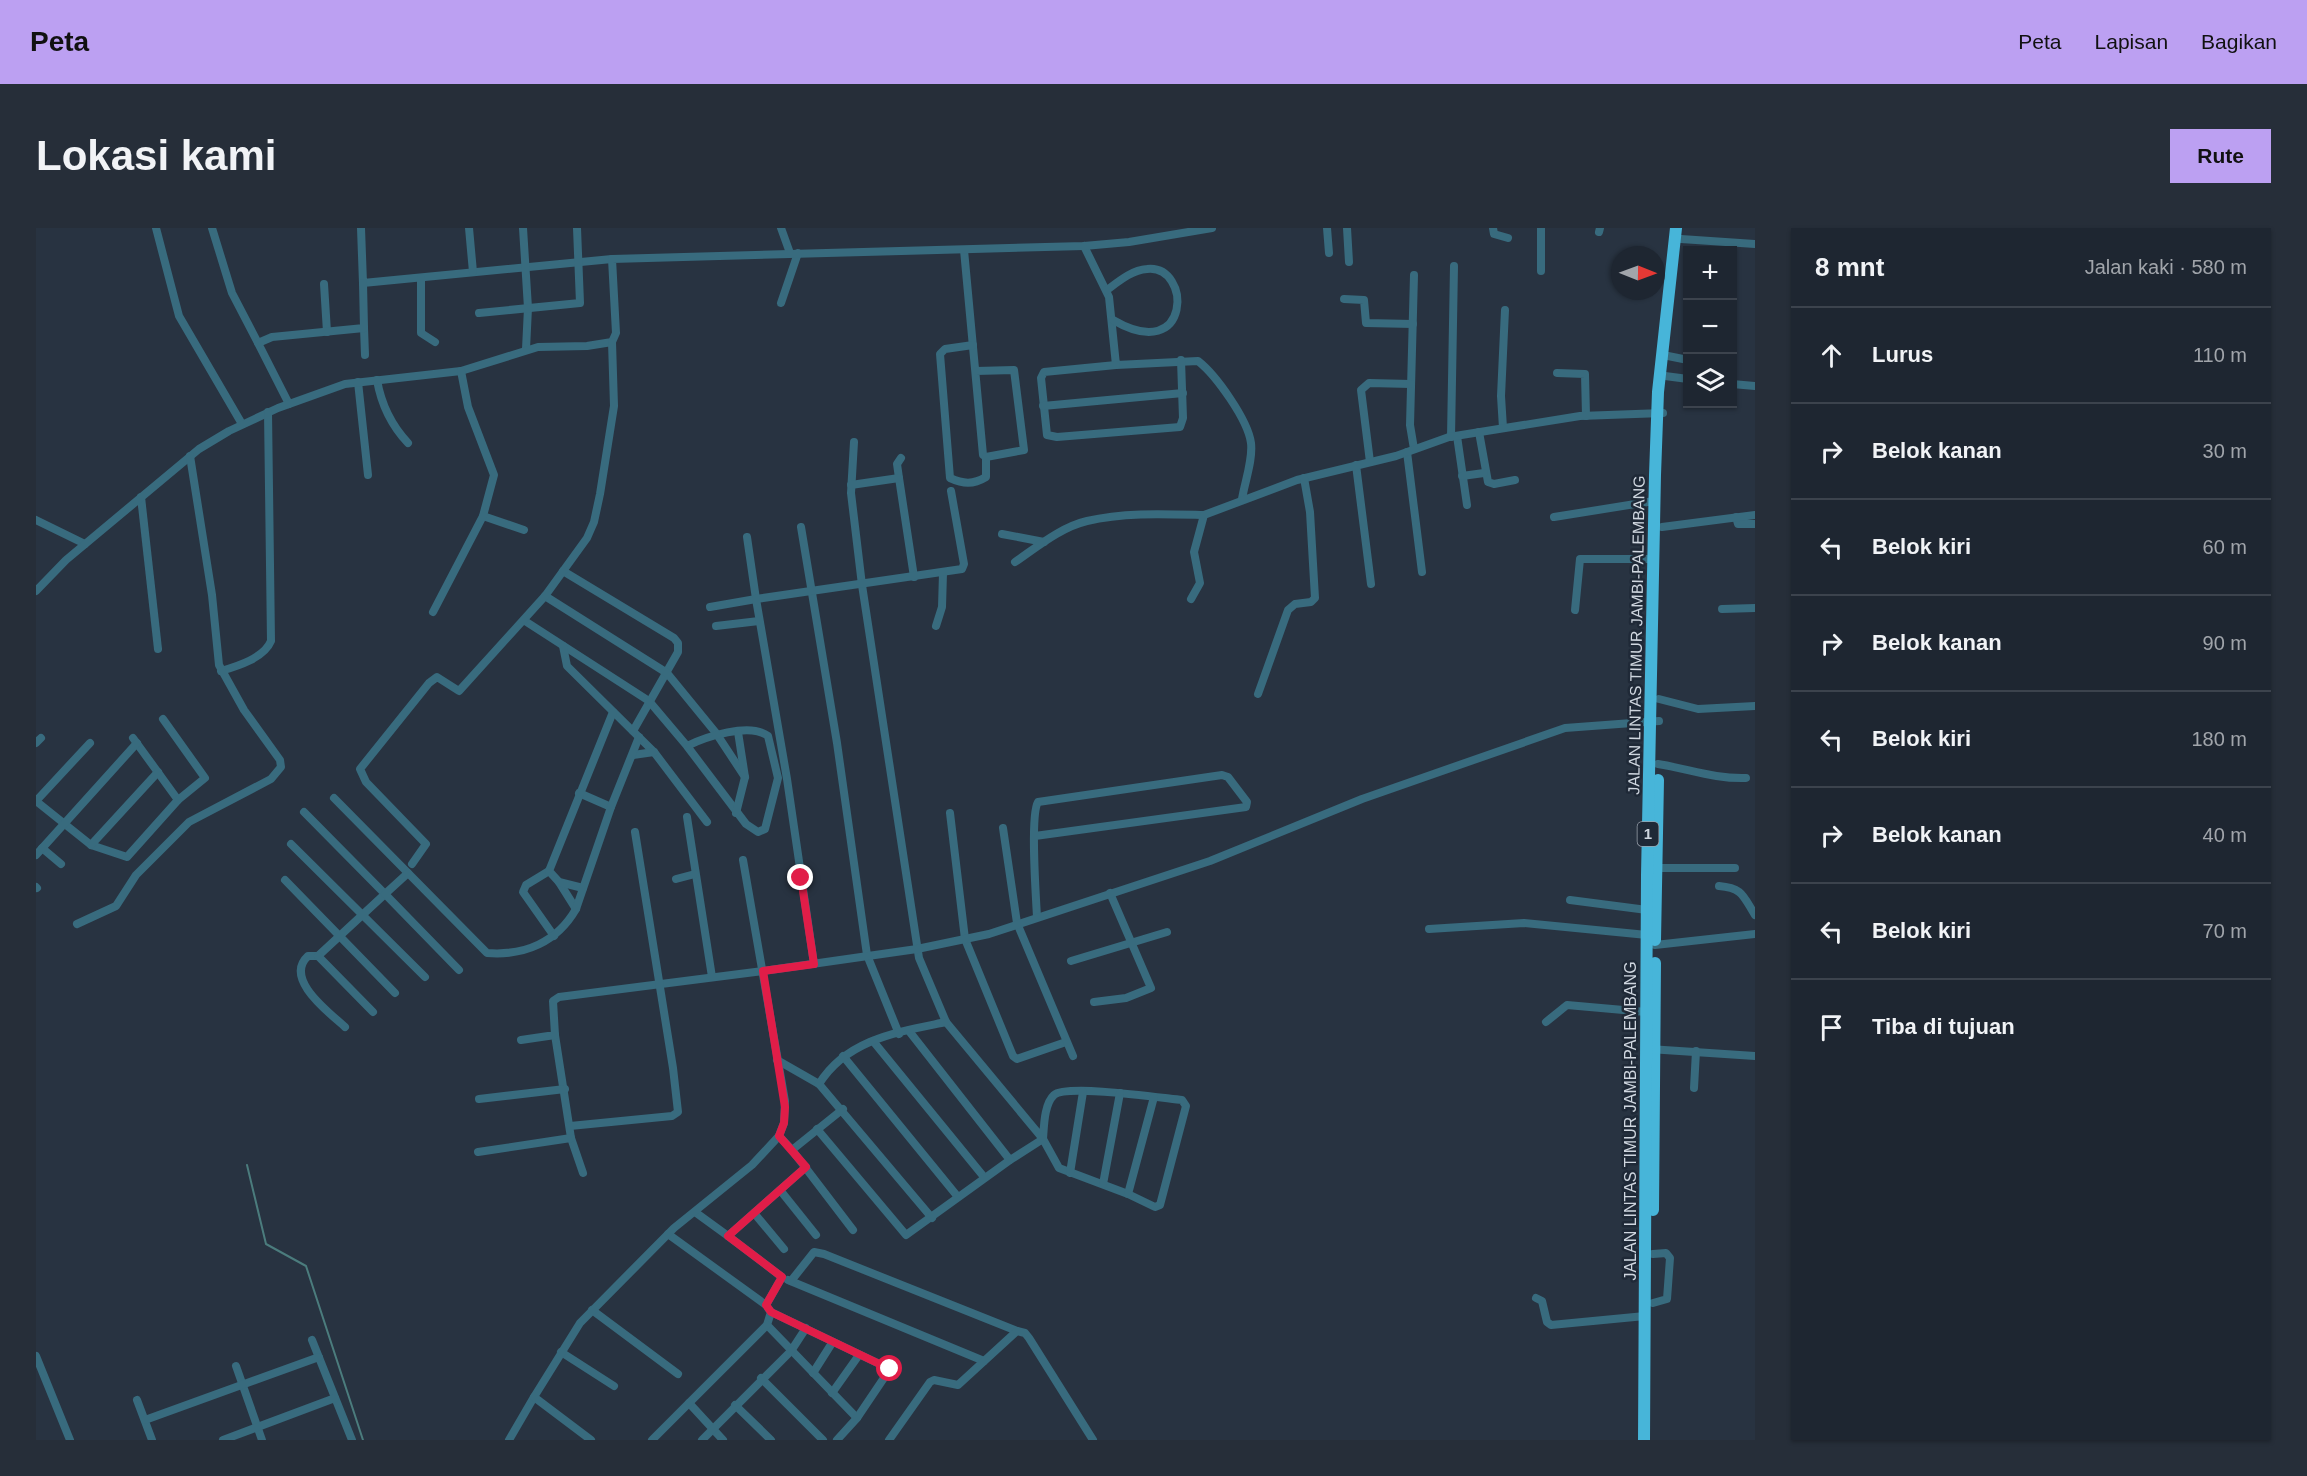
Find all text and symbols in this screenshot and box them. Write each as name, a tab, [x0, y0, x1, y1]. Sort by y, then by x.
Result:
text: Peta	[30, 26, 89, 57]
text: Peta	[2018, 30, 2062, 53]
text: Lapisan	[2095, 30, 2168, 53]
text: Bagikan	[2201, 30, 2277, 53]
button: Rute	[2170, 129, 2271, 183]
text: Lokasi kami	[36, 132, 276, 179]
north arrow	[1611, 246, 1665, 300]
map controls	[1683, 246, 1737, 408]
button: +	[1683, 246, 1737, 300]
text: 8 mnt	[1815, 252, 1884, 282]
text: Jalan kaki · 580 m	[2085, 256, 2247, 278]
button: −	[1683, 300, 1737, 354]
icon: ahead	[1815, 339, 1848, 372]
text: Lurus	[1872, 342, 1933, 367]
text: 110 m	[2193, 344, 2247, 366]
button: layers	[1683, 354, 1737, 408]
icon: right	[1815, 435, 1848, 468]
text: Belok kanan	[1872, 438, 2002, 463]
text: 30 m	[2203, 440, 2247, 462]
street label: JALAN LINTAS TIMUR JAMBI-PALEMBANG	[1625, 475, 1648, 795]
icon: left	[1815, 531, 1848, 564]
text: Belok kiri	[1872, 534, 1971, 559]
text: 60 m	[2203, 536, 2247, 558]
icon: right	[1815, 627, 1848, 660]
text: Belok kanan	[1872, 630, 2002, 655]
text: 90 m	[2203, 632, 2247, 654]
icon: left	[1815, 723, 1848, 756]
text: Belok kiri	[1872, 726, 1971, 751]
text: 180 m	[2191, 728, 2247, 750]
icon: right	[1815, 819, 1848, 852]
road number: 1	[1638, 822, 1658, 846]
text: Belok kanan	[1872, 822, 2002, 847]
text: 40 m	[2203, 824, 2247, 846]
route end	[787, 864, 813, 890]
icon: left	[1815, 915, 1848, 948]
text: Belok kiri	[1872, 918, 1971, 943]
text: 70 m	[2203, 920, 2247, 942]
street label: JALAN LINTAS TIMUR JAMBI-PALEMBANG	[1622, 961, 1639, 1281]
icon: arrive	[1815, 1011, 1848, 1044]
text: Tiba di tujuan	[1872, 1014, 2015, 1039]
route start	[876, 1355, 902, 1381]

